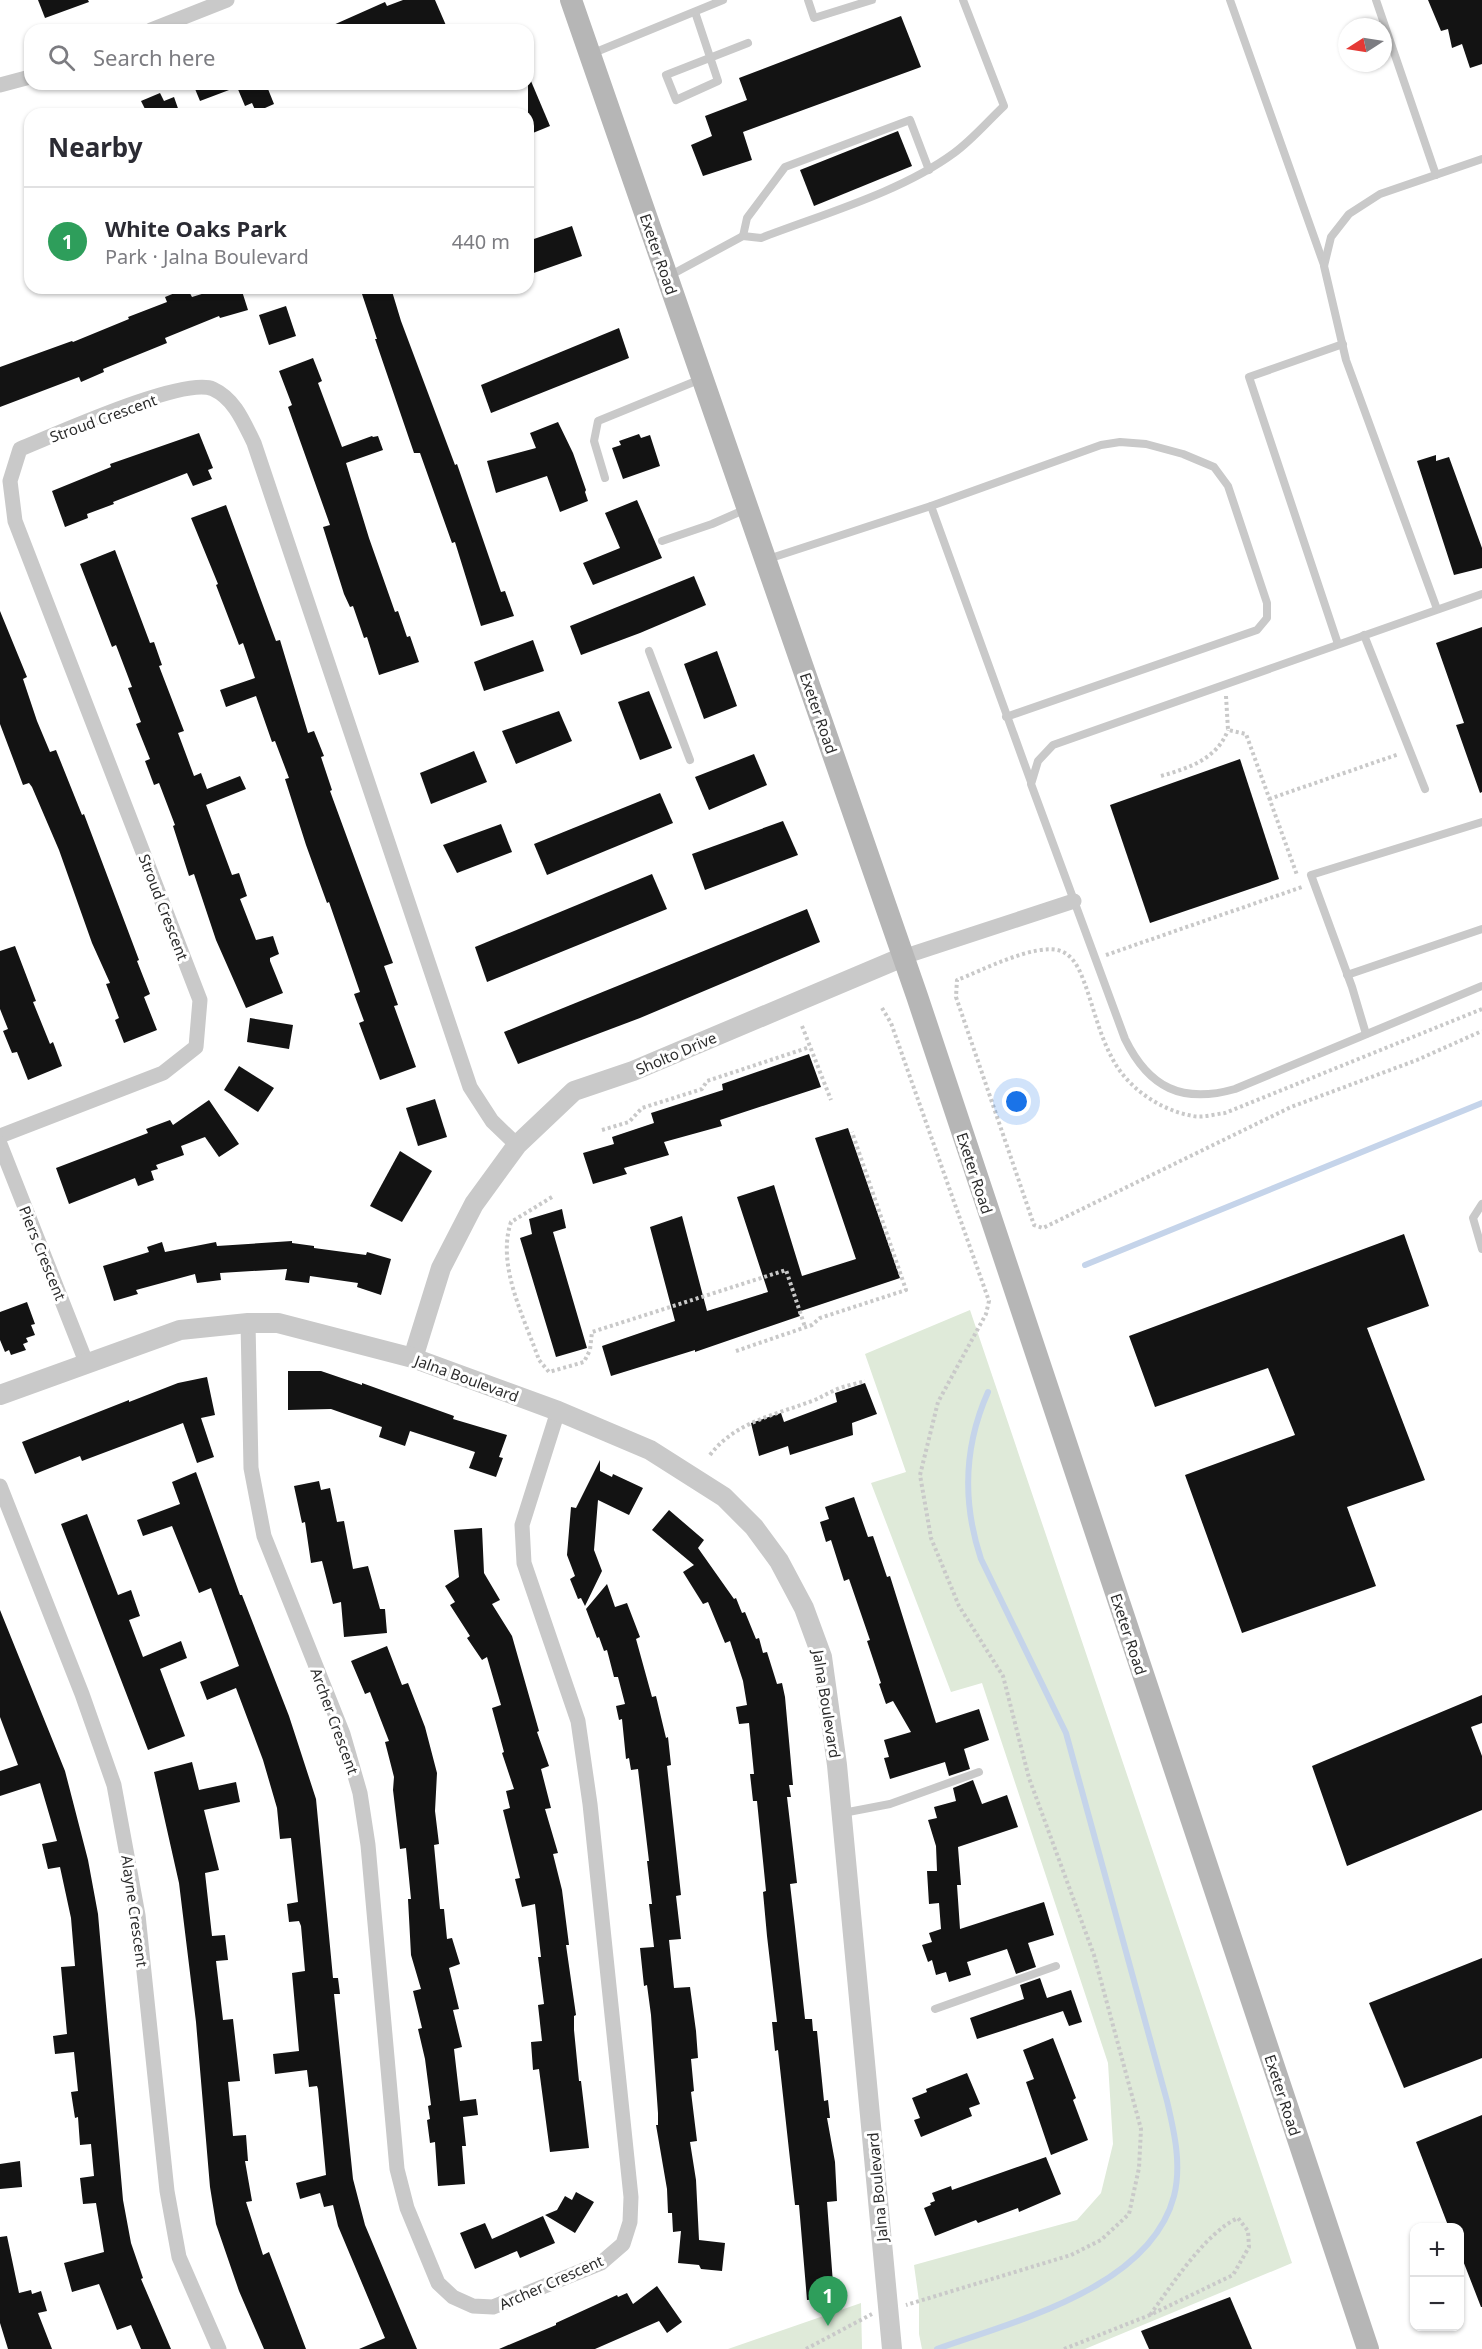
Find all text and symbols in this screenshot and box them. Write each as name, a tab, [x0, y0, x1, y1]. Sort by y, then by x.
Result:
north arrow	[1338, 18, 1392, 72]
search box	[24, 24, 534, 90]
icon: search	[45, 41, 78, 74]
text: Search here	[93, 42, 215, 72]
text: Nearby	[48, 129, 143, 165]
street label: Exeter Road	[636, 211, 682, 297]
text: White Oaks Park	[105, 213, 287, 243]
text: 1	[62, 228, 73, 255]
text: 440 m	[452, 228, 510, 255]
text: Park · Jalna Boulevard	[105, 243, 309, 270]
street label: Stroud Crescent	[47, 389, 160, 447]
street label: Exeter Road	[796, 670, 842, 756]
street label: Stroud Crescent	[135, 851, 194, 964]
street label: Sholto Drive	[633, 1027, 719, 1079]
your location	[1002, 1087, 1031, 1116]
street label: Exeter Road	[952, 1130, 998, 1216]
street label: Piers Crescent	[15, 1203, 71, 1304]
street label: Jalna Boulevard	[410, 1349, 522, 1406]
street label: Exeter Road	[1106, 1591, 1152, 1677]
street label: Jalna Boulevard	[808, 1647, 845, 1760]
street label: Archer Crescent	[306, 1665, 364, 1778]
street label: Alayne Crescent	[117, 1854, 153, 1969]
street label: Exeter Road	[1260, 2052, 1306, 2138]
street label: Jalna Boulevard	[862, 2132, 892, 2244]
map controls	[1410, 2223, 1464, 2331]
button: +	[1410, 2223, 1464, 2277]
street label: Archer Crescent	[496, 2250, 607, 2314]
pin: 1	[808, 2276, 848, 2326]
button: −	[1410, 2277, 1464, 2331]

